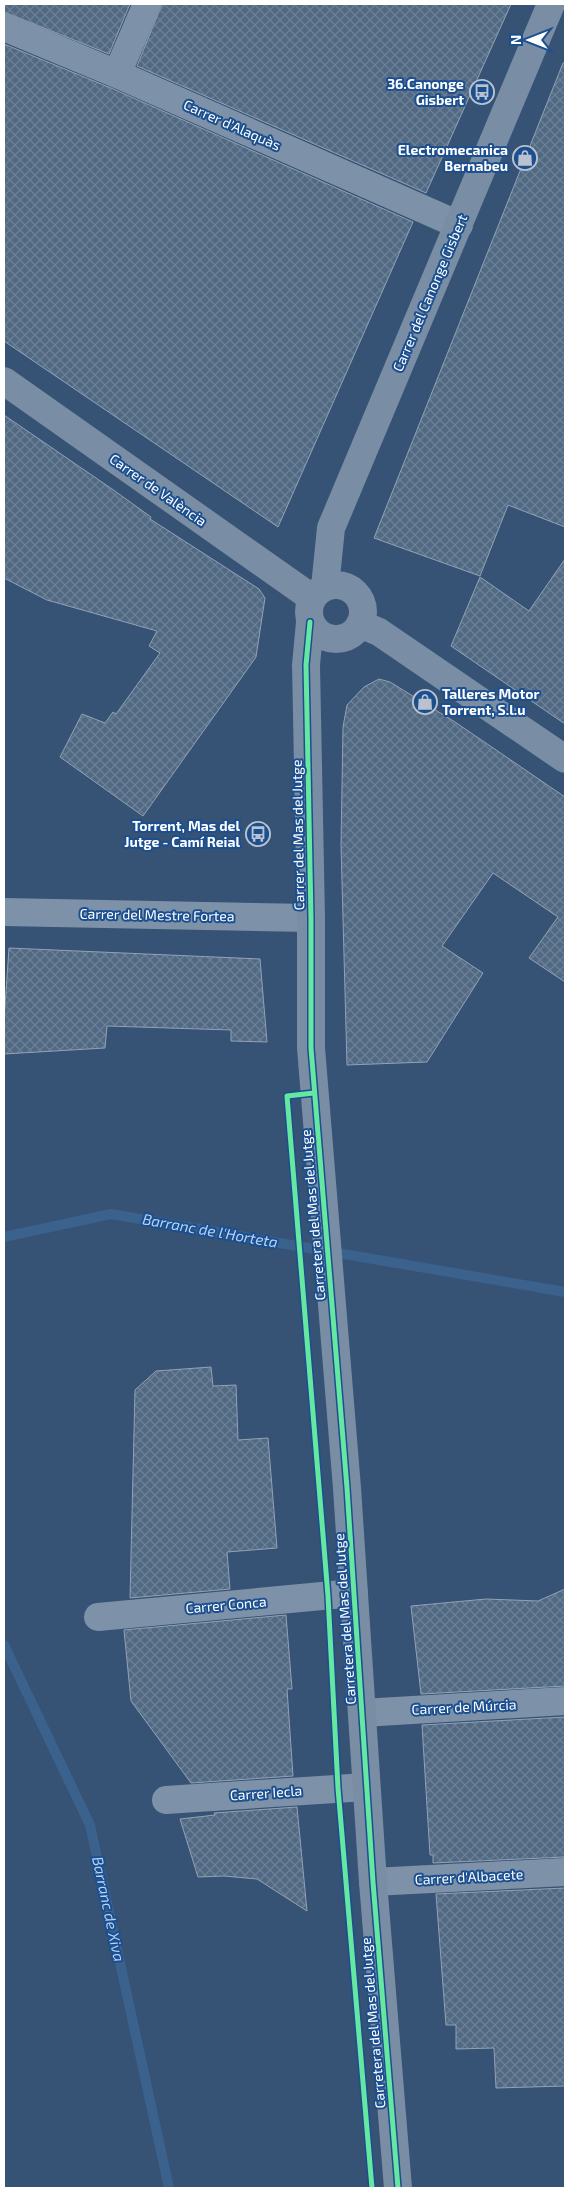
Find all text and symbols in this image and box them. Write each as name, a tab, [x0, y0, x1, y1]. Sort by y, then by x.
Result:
north arrow	[504, 15, 554, 65]
text: N	[507, 35, 524, 45]
place label: 36.Canonge Gisbert	[387, 75, 464, 108]
bus stop icon: 36.Canonge Gisbert	[469, 79, 495, 105]
street label: Carrer d'Alaquàs	[181, 96, 283, 154]
place label: Electromecanica Bernabeu	[398, 141, 508, 174]
shop icon: Electromecanica Bernabeu	[512, 145, 538, 171]
street label: Carrer del Canonge Gisbert	[389, 212, 470, 374]
street label: Carrer de València	[106, 450, 210, 529]
place label: Talleres Motor Torrent, S.l.u	[442, 685, 540, 718]
shop icon: Talleres Motor Torrent, S.l.u	[412, 689, 438, 715]
street label: Carrer del Mas del Jutge	[288, 759, 307, 911]
place label: Torrent, Mas del Jutge - Camí Reial	[124, 817, 240, 850]
bus stop icon: Torrent, Mas del Jutge - Camí Reial	[245, 821, 271, 847]
street label: Carrer del Mestre Fortea	[79, 905, 235, 924]
street label: Carretera del Mas del Jutge	[297, 1129, 328, 1301]
water label: Barranc de l'Horteta	[141, 1209, 279, 1251]
street label: Carretera del Mas del Jutge	[330, 1533, 359, 1705]
street label: Carrer Conca	[185, 1592, 267, 1617]
street label: Carrer de Múrcia	[411, 1695, 517, 1718]
street label: Carrer Iecla	[229, 1781, 303, 1804]
water label: Barranc de Xiva	[89, 1855, 129, 1963]
street label: Carrer d'Albacete	[414, 1865, 524, 1888]
street label: Carretera del Mas del Jutge	[357, 1937, 388, 2109]

